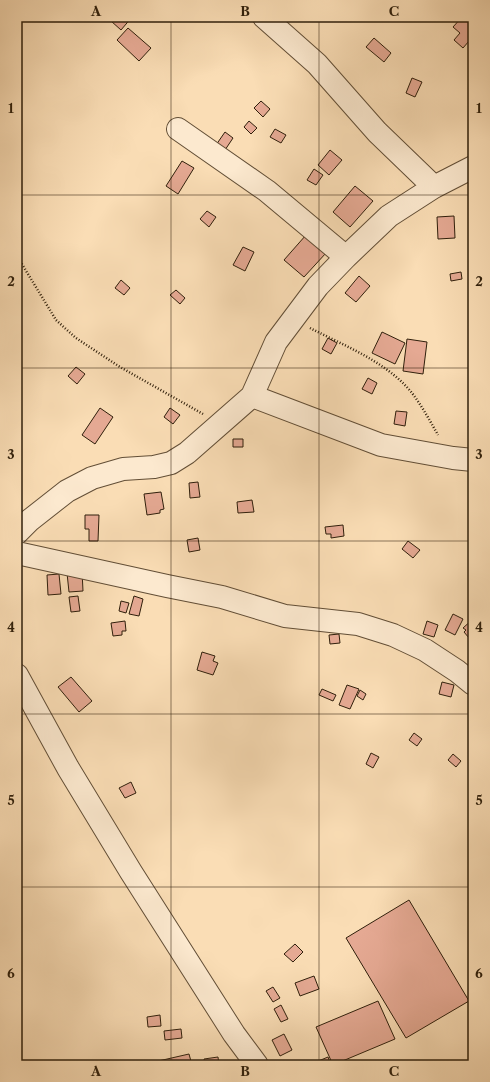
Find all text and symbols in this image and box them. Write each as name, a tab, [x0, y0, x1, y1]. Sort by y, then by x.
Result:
text: A	[90, 3, 102, 19]
text: B	[240, 3, 250, 19]
text: C	[389, 3, 399, 19]
text: 1	[8, 100, 14, 116]
text: 1	[476, 100, 482, 116]
text: 2	[7, 273, 15, 289]
text: 2	[475, 273, 483, 289]
text: 3	[7, 446, 15, 462]
text: 3	[475, 446, 483, 462]
text: 4	[7, 619, 15, 635]
text: 4	[475, 619, 483, 635]
text: 5	[7, 792, 15, 808]
text: 5	[475, 792, 483, 808]
text: 6	[7, 965, 15, 981]
text: 6	[475, 965, 483, 981]
text: A	[90, 1063, 102, 1079]
text: B	[240, 1063, 250, 1079]
text: C	[389, 1063, 399, 1079]

